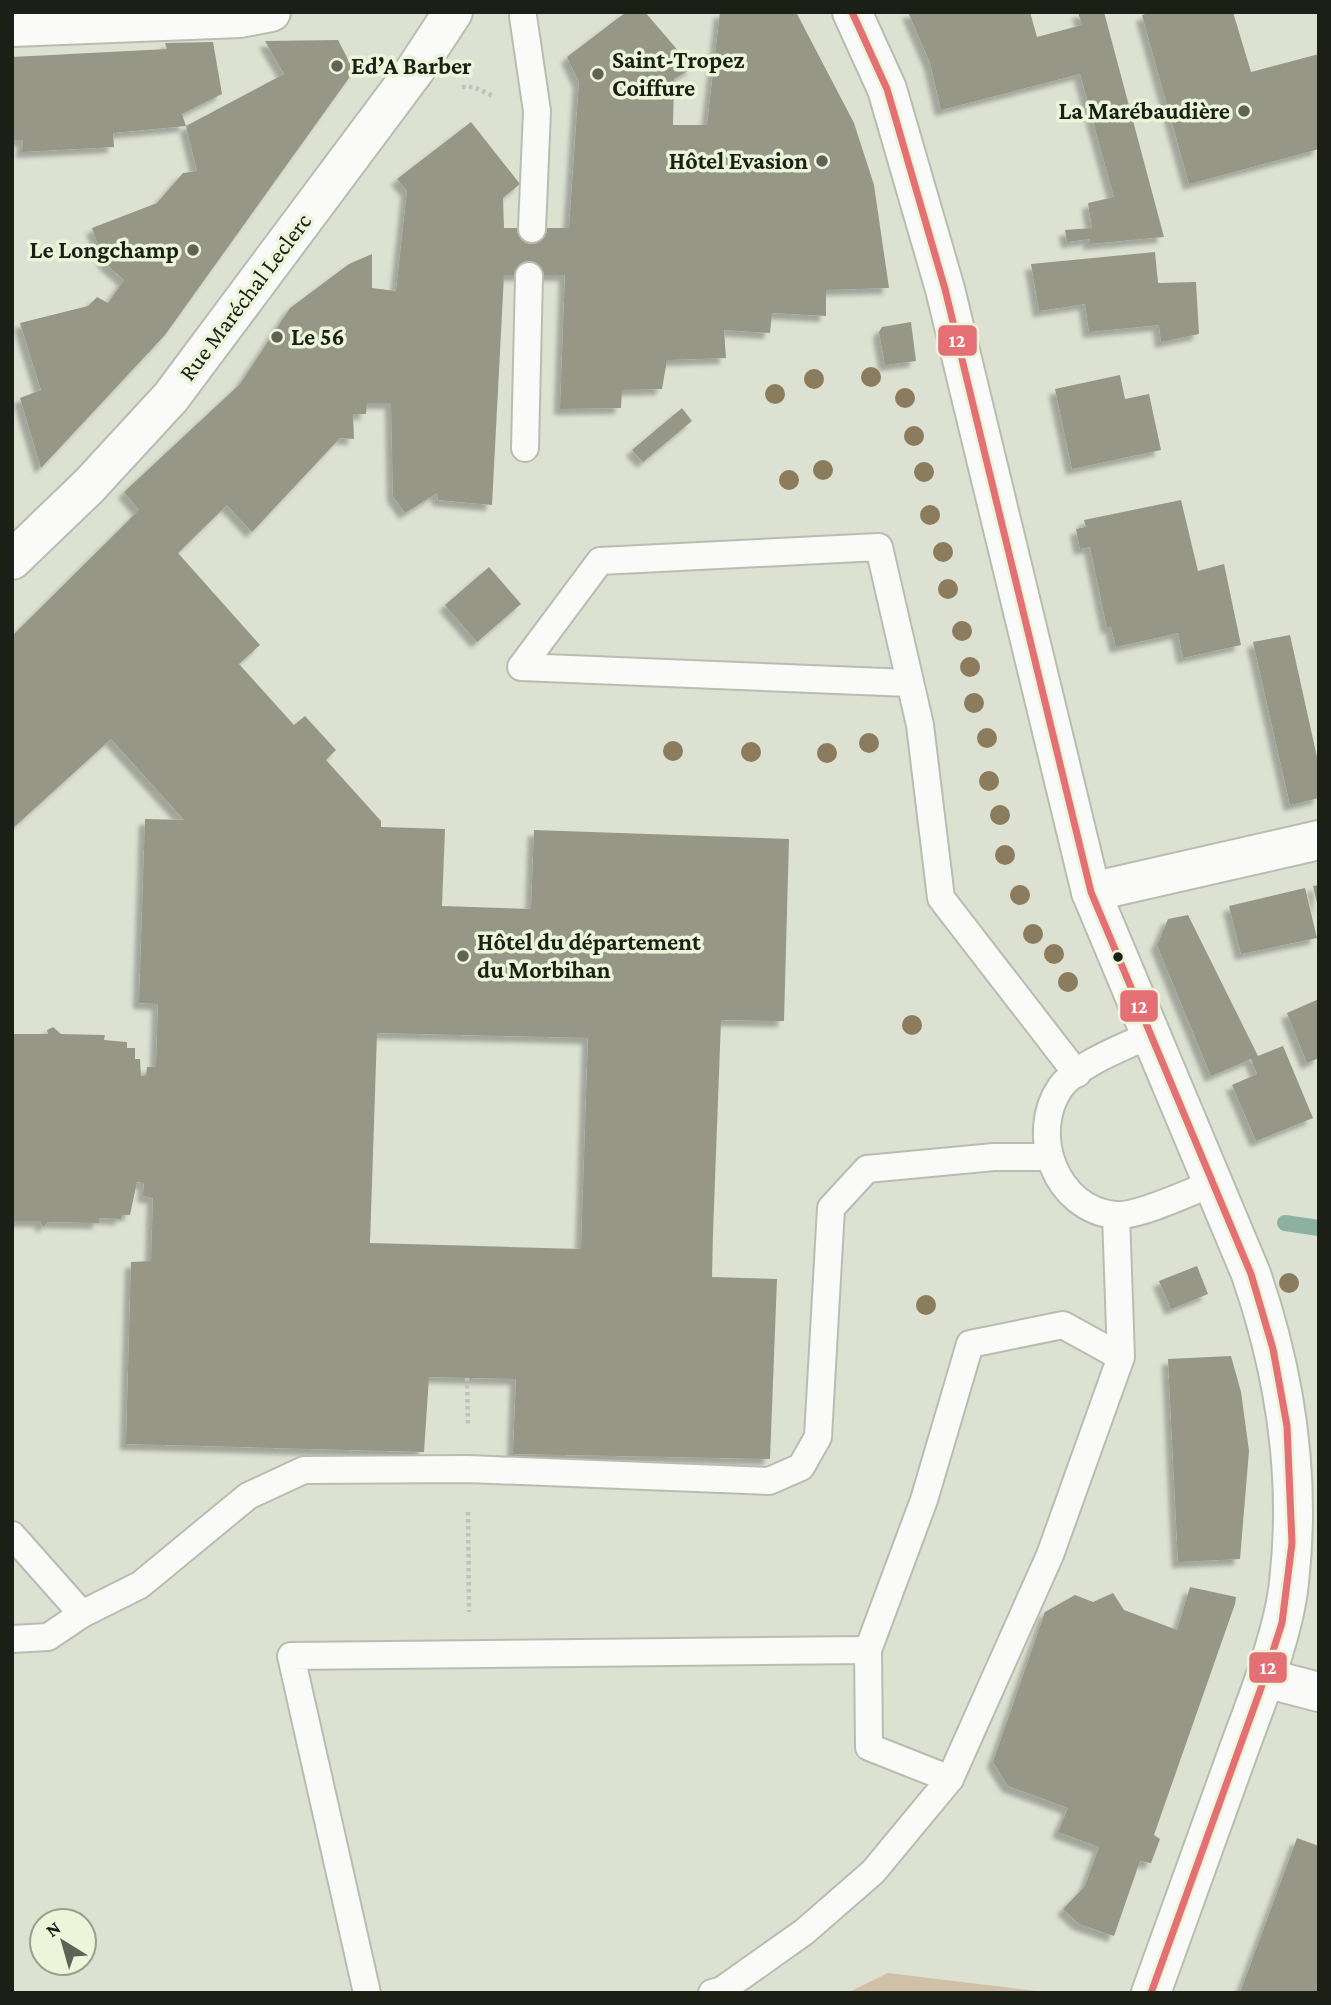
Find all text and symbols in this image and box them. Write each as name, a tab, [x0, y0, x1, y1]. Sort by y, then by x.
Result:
place label: Saint-Tropez Coiffure	[612, 46, 744, 101]
place label: Ed’A Barber	[351, 52, 472, 79]
marker: Ed’A Barber	[329, 58, 345, 74]
marker: Saint-Tropez Coiffure	[590, 66, 606, 82]
place label: La Marébaudière	[1058, 97, 1230, 124]
marker: La Marébaudière	[1236, 103, 1252, 119]
place label: Hôtel Evasion	[669, 147, 808, 174]
marker: Hôtel Evasion	[814, 153, 830, 169]
street label: Rue Maréchal Leclerc	[173, 208, 316, 386]
place label: Le Longchamp	[29, 236, 179, 263]
marker: Le Longchamp	[185, 242, 201, 258]
place label: Le 56	[291, 323, 345, 350]
line badge: 12	[937, 324, 978, 357]
marker: Le 56	[269, 329, 285, 345]
text: 12	[949, 330, 966, 351]
place label: Hôtel du département du Morbihan	[477, 928, 701, 983]
marker: Hôtel du département du Morbihan	[455, 948, 471, 964]
unlabelled marker	[1111, 950, 1125, 964]
line badge: 12	[1119, 989, 1159, 1023]
text: 12	[1131, 996, 1148, 1017]
line badge: 12	[1248, 1651, 1288, 1684]
text: 12	[1260, 1657, 1277, 1678]
north arrow	[28, 1907, 98, 1977]
text: N	[42, 1917, 65, 1941]

